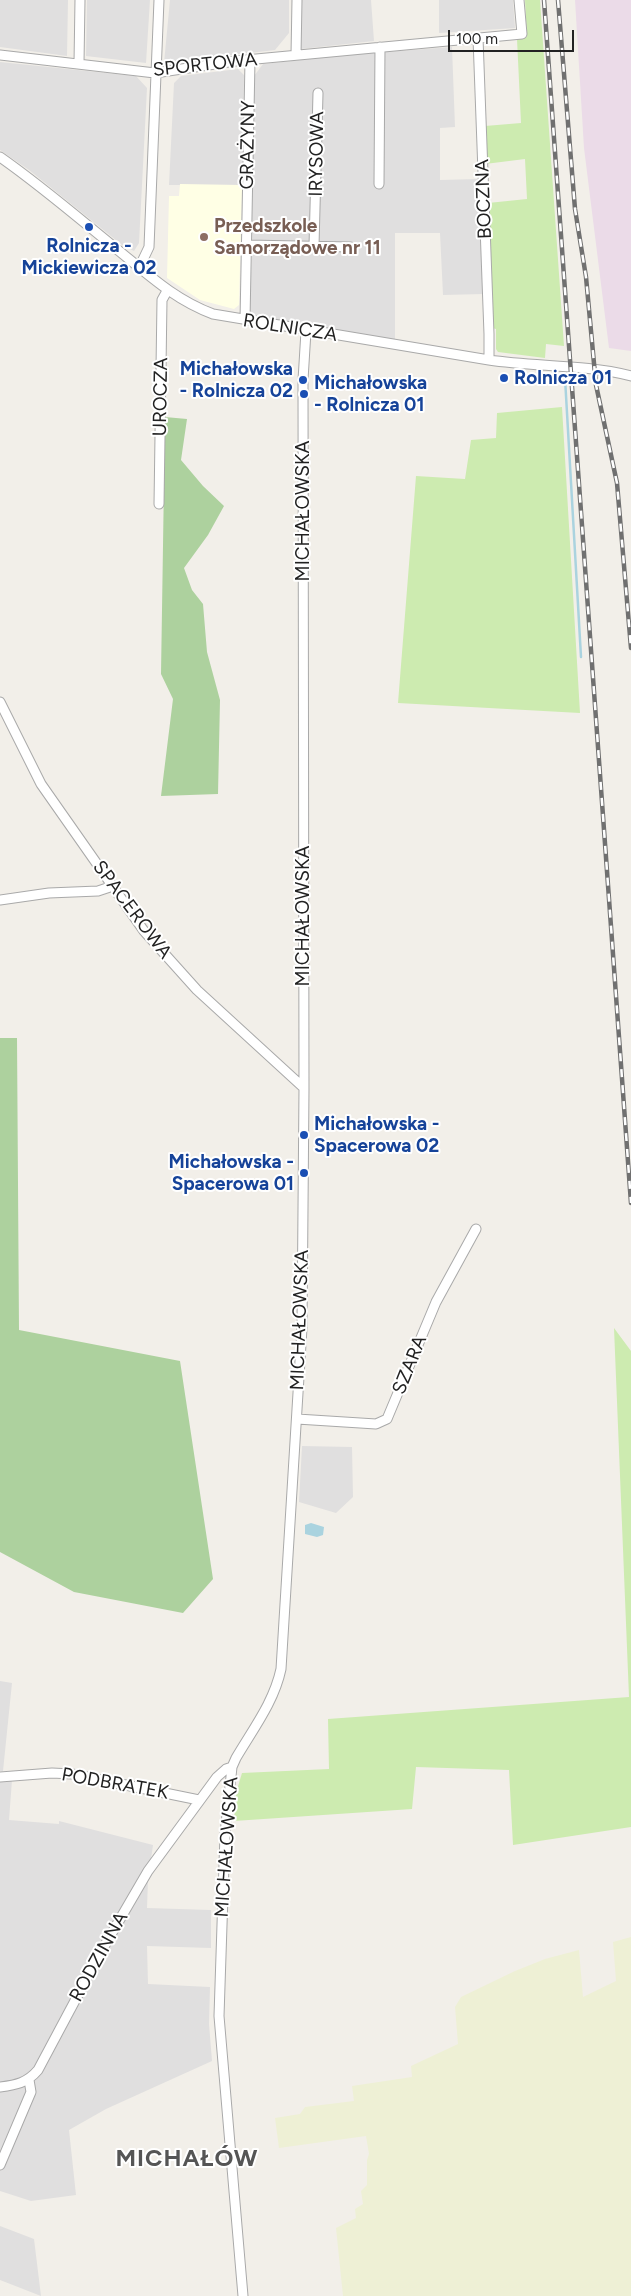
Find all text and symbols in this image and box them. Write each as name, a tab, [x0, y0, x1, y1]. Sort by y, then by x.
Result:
scale bar	[451, 20, 577, 52]
text: 100 m	[456, 30, 498, 48]
street label: SPORTOWA	[152, 48, 258, 82]
street label: GRAŻYNY	[236, 100, 260, 190]
street label: IRYSOWA	[305, 111, 329, 197]
street label: BOCZNA	[471, 159, 497, 239]
place label: Przedszkole Samorządowe nr 11	[214, 215, 381, 259]
marker: Rolnicza - Mickiewicza 02	[83, 221, 95, 233]
marker: Przedszkole Samorządowe nr 11	[198, 231, 210, 243]
place label: Rolnicza - Mickiewicza 02	[21, 235, 157, 279]
street label: ROLNICZA	[241, 309, 339, 347]
street label: UROCZA	[149, 357, 173, 437]
place label: Michałowska - Rolnicza 02	[180, 358, 293, 402]
place label: Rolnicza 01	[514, 367, 612, 389]
place label: Michałowska - Rolnicza 01	[314, 372, 427, 416]
marker: Rolnicza 01	[498, 372, 510, 384]
marker: Michałowska - Rolnicza 02	[297, 374, 309, 386]
marker: Michałowska - Rolnicza 01	[298, 388, 310, 400]
street label: MICHAŁOWSKA	[292, 441, 314, 581]
street label: MICHAŁOWSKA	[292, 846, 314, 986]
street label: SPACEROWA	[88, 856, 176, 964]
place label: Michałowska - Spacerowa 02	[314, 1113, 439, 1157]
marker: Michałowska - Spacerowa 02	[298, 1129, 310, 1141]
place label: Michałowska - Spacerowa 01	[169, 1151, 294, 1195]
marker: Michałowska - Spacerowa 01	[298, 1167, 310, 1179]
street label: MICHAŁOWSKA	[286, 1249, 314, 1391]
street label: SZARA	[388, 1332, 432, 1398]
street label: PODBRATEK	[60, 1763, 170, 1805]
street label: MICHAŁOWSKA	[211, 1776, 243, 1918]
street label: RODZINNA	[65, 1908, 133, 2006]
district label: MICHAŁÓW	[115, 2145, 259, 2173]

